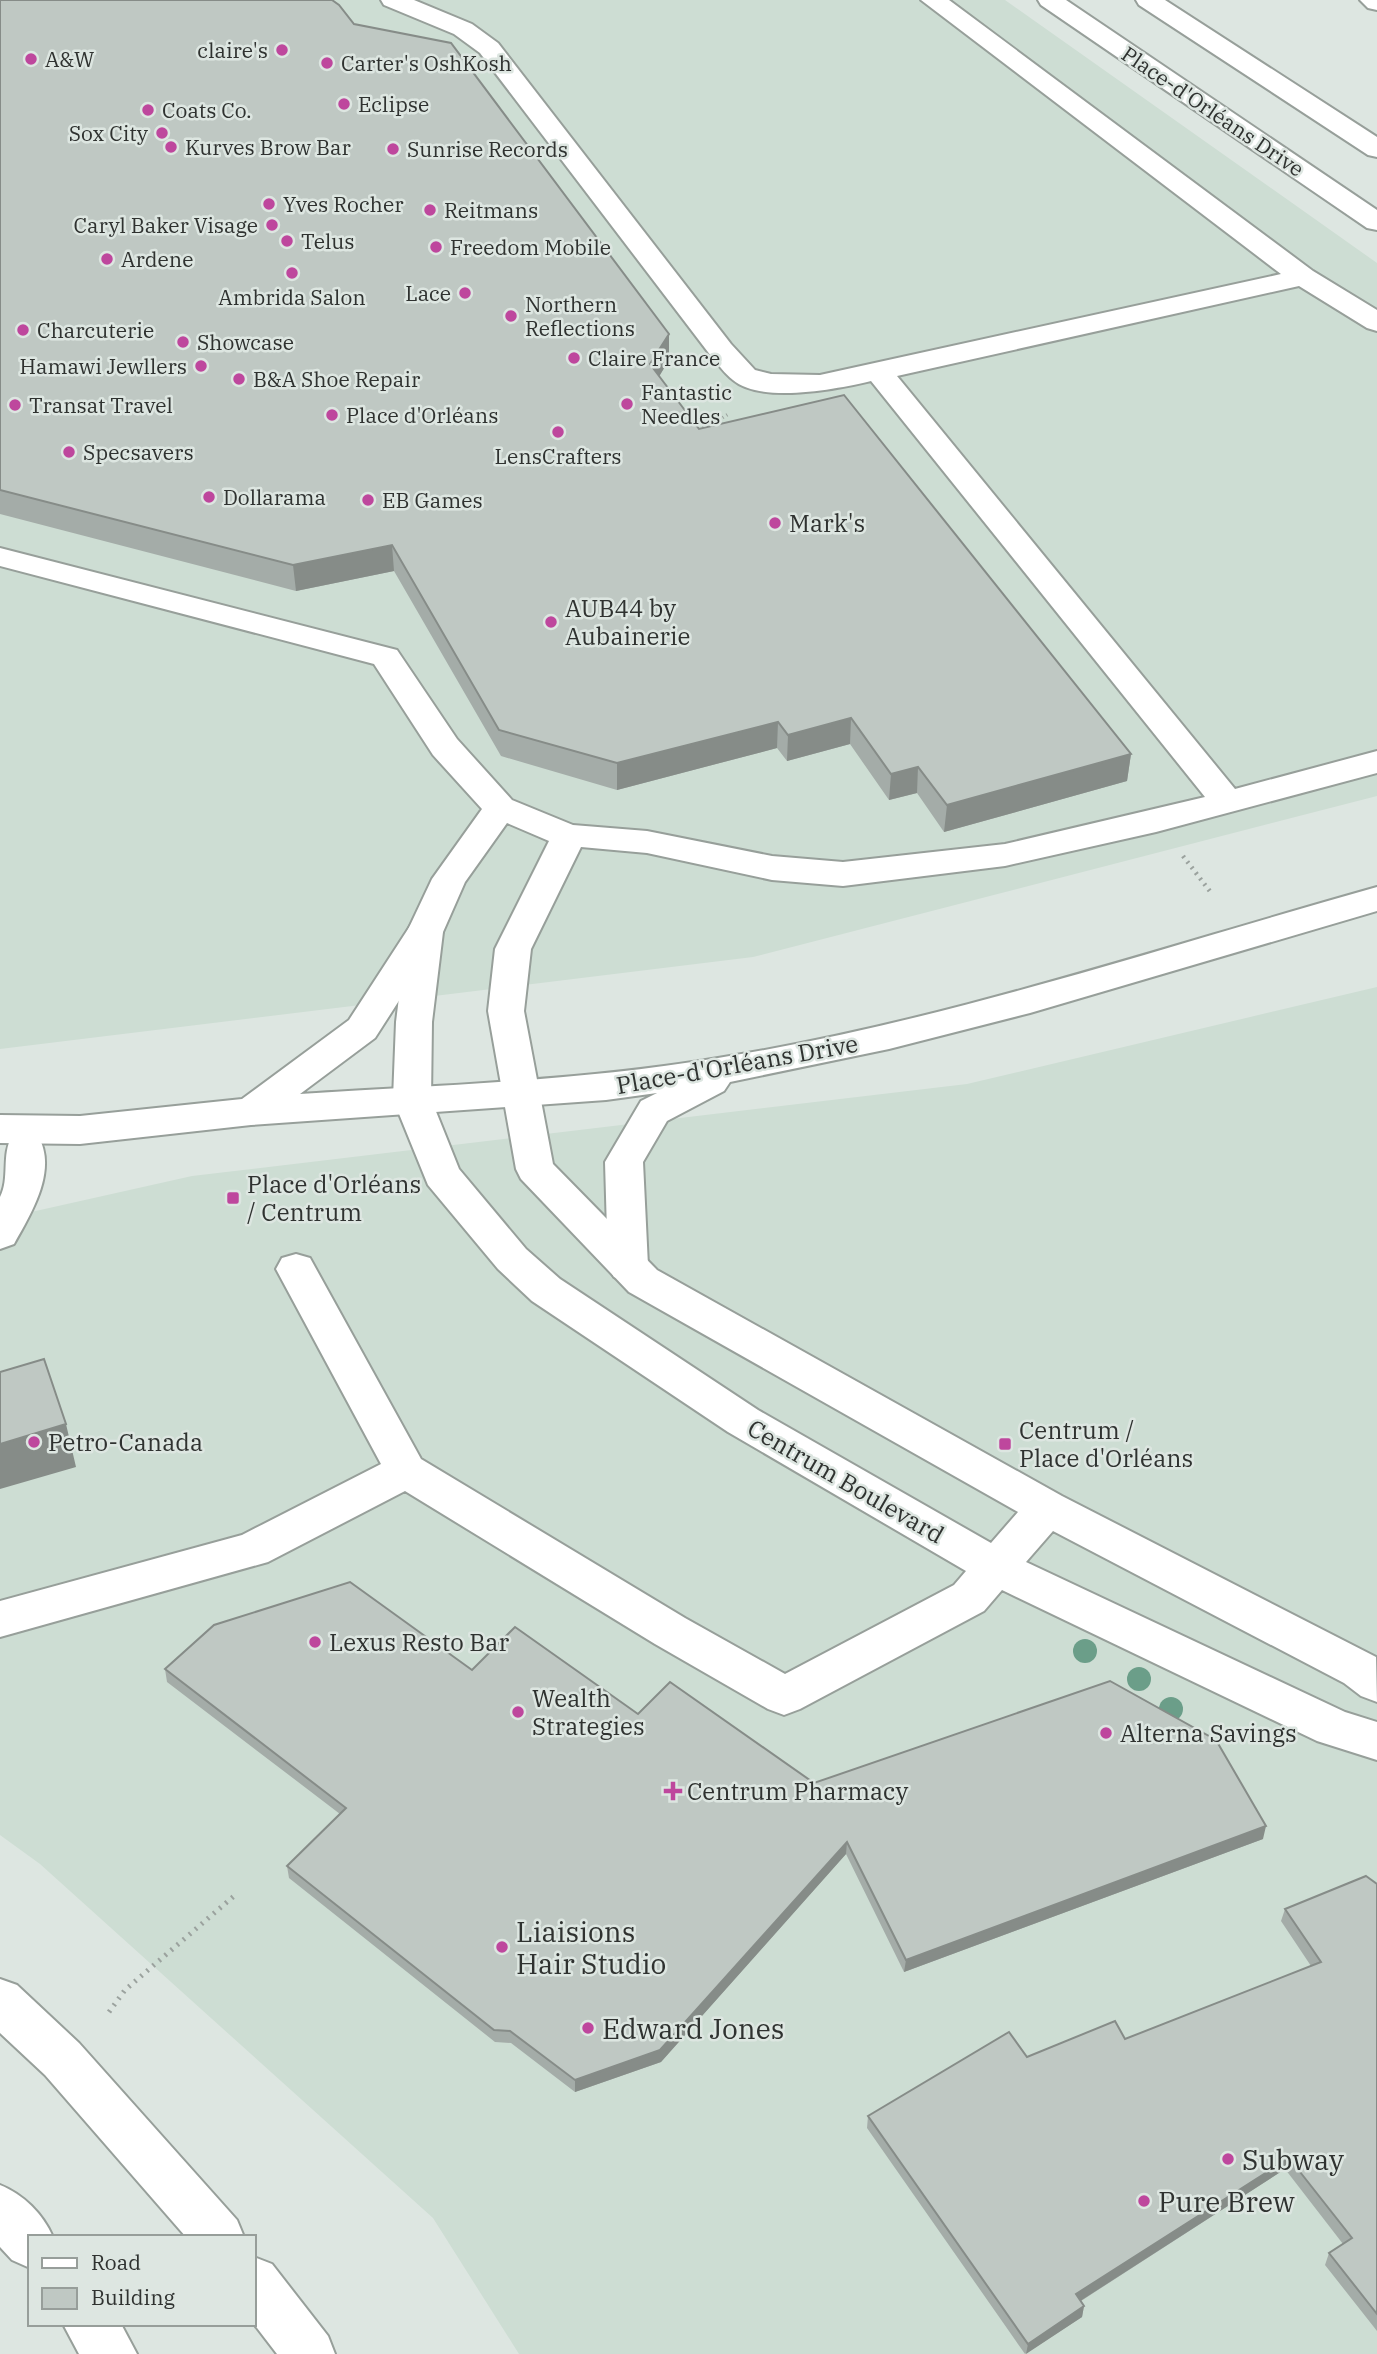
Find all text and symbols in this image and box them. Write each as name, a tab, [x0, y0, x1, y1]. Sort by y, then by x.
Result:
place label: claire's	[197, 36, 268, 64]
street label: Place-d'Orléans Drive	[1116, 39, 1310, 183]
marker: claire's	[274, 42, 290, 58]
place label: A&W	[45, 45, 94, 73]
place label: Carter's OshKosh	[341, 49, 512, 77]
marker: A&W	[23, 51, 39, 67]
marker: Carter's OshKosh	[319, 55, 335, 71]
place label: Eclipse	[358, 90, 429, 118]
place label: Coats Co.	[162, 96, 252, 124]
marker: Eclipse	[336, 96, 352, 112]
marker: Coats Co.	[140, 102, 156, 118]
place label: Sox City	[69, 119, 149, 147]
marker: Sox City	[154, 125, 170, 141]
place label: Kurves Brow Bar	[185, 133, 351, 161]
place label: Sunrise Records	[407, 135, 568, 163]
marker: Kurves Brow Bar	[163, 139, 179, 155]
marker: Sunrise Records	[385, 141, 401, 157]
place label: Yves Rocher	[283, 190, 404, 218]
marker: Yves Rocher	[261, 196, 277, 212]
place label: Reitmans	[444, 196, 538, 224]
marker: Reitmans	[422, 202, 438, 218]
place label: Caryl Baker Visage	[74, 211, 258, 239]
marker: Caryl Baker Visage	[264, 217, 280, 233]
place label: Telus	[301, 227, 355, 255]
marker: Telus	[279, 233, 295, 249]
place label: Freedom Mobile	[450, 233, 611, 261]
marker: Freedom Mobile	[428, 239, 444, 255]
place label: Ardene	[121, 245, 193, 273]
marker: Ardene	[99, 251, 115, 267]
marker: Ambrida Salon	[284, 265, 300, 281]
place label: Lace	[405, 279, 451, 307]
place label: Ambrida Salon	[218, 283, 366, 311]
marker: Lace	[457, 285, 473, 301]
place label: Northern Reflections	[525, 290, 635, 342]
marker: Northern Reflections	[503, 308, 519, 324]
place label: Charcuterie	[37, 316, 154, 344]
marker: Charcuterie	[15, 322, 31, 338]
place label: Showcase	[197, 328, 294, 356]
marker: Showcase	[175, 334, 191, 350]
place label: Claire France	[588, 344, 720, 372]
marker: Claire France	[566, 350, 582, 366]
place label: Hamawi Jewllers	[20, 352, 187, 380]
marker: Hamawi Jewllers	[193, 358, 209, 374]
place label: B&A Shoe Repair	[253, 365, 421, 393]
marker: B&A Shoe Repair	[231, 371, 247, 387]
place label: Fantastic Needles	[641, 378, 732, 430]
place label: Transat Travel	[29, 391, 173, 419]
marker: Fantastic Needles	[619, 396, 635, 412]
marker: Transat Travel	[7, 397, 23, 413]
place label: Place d'Orléans	[346, 401, 499, 429]
marker: Place d'Orléans	[324, 407, 340, 423]
marker: LensCrafters	[550, 424, 566, 440]
place label: Specsavers	[83, 438, 194, 466]
place label: LensCrafters	[495, 442, 622, 470]
marker: Specsavers	[61, 444, 77, 460]
place label: Dollarama	[223, 483, 326, 511]
place label: EB Games	[382, 486, 483, 514]
marker: Dollarama	[201, 489, 217, 505]
marker: EB Games	[360, 492, 376, 508]
place label: Mark's	[789, 507, 865, 539]
marker: Mark's	[767, 515, 783, 531]
place label: AUB44 by Aubainerie	[565, 592, 690, 652]
marker: AUB44 by Aubainerie	[543, 614, 559, 630]
street label: Place-d'Orléans Drive	[614, 1027, 860, 1101]
place label: Place d'Orléans / Centrum	[247, 1168, 421, 1228]
marker: Place d'Orléans / Centrum	[225, 1190, 241, 1206]
street label: Centrum Boulevard	[742, 1412, 950, 1550]
place label: Centrum / Place d'Orléans	[1019, 1414, 1193, 1474]
place label: Petro-Canada	[48, 1426, 203, 1458]
marker: Petro-Canada	[26, 1434, 42, 1450]
marker: Centrum / Place d'Orléans	[997, 1436, 1013, 1452]
place label: Lexus Resto Bar	[329, 1626, 509, 1658]
marker: Lexus Resto Bar	[307, 1634, 323, 1650]
place label: Wealth Strategies	[532, 1682, 645, 1742]
marker: Wealth Strategies	[510, 1704, 526, 1720]
place label: Alterna Savings	[1120, 1717, 1297, 1749]
marker: Alterna Savings	[1098, 1725, 1114, 1741]
place label: Centrum Pharmacy	[687, 1775, 908, 1807]
marker: Centrum Pharmacy	[665, 1783, 681, 1799]
place label: Liaisions Hair Studio	[516, 1913, 666, 1982]
marker: Liaisions Hair Studio	[494, 1939, 510, 1955]
place label: Edward Jones	[602, 2010, 784, 2047]
marker: Edward Jones	[580, 2020, 596, 2036]
place label: Subway	[1242, 2141, 1344, 2178]
marker: Subway	[1220, 2151, 1236, 2167]
place label: Pure Brew	[1158, 2183, 1295, 2220]
marker: Pure Brew	[1136, 2193, 1152, 2209]
legend	[28, 2235, 256, 2326]
text: Road	[91, 2248, 141, 2276]
text: Building	[91, 2283, 176, 2311]

